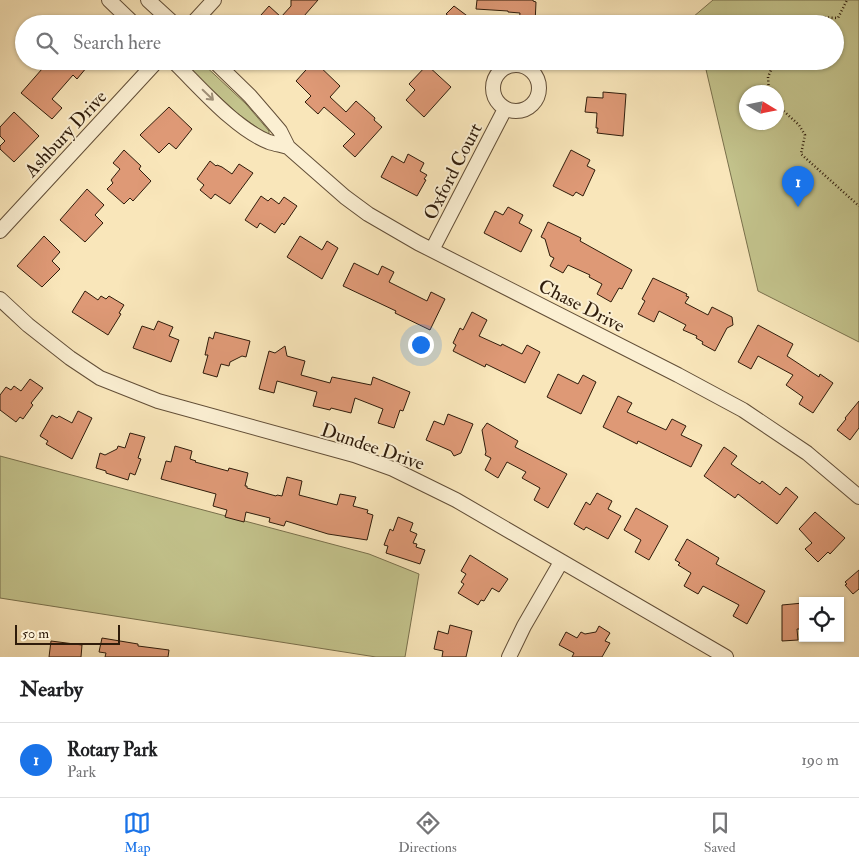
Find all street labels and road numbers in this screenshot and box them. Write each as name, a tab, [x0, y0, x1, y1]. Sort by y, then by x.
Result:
street label: Ashbury Drive	[19, 85, 112, 183]
street label: Oxford Court	[418, 119, 488, 224]
street label: Chase Drive	[534, 274, 629, 338]
street label: Dundee Drive	[318, 418, 428, 476]

